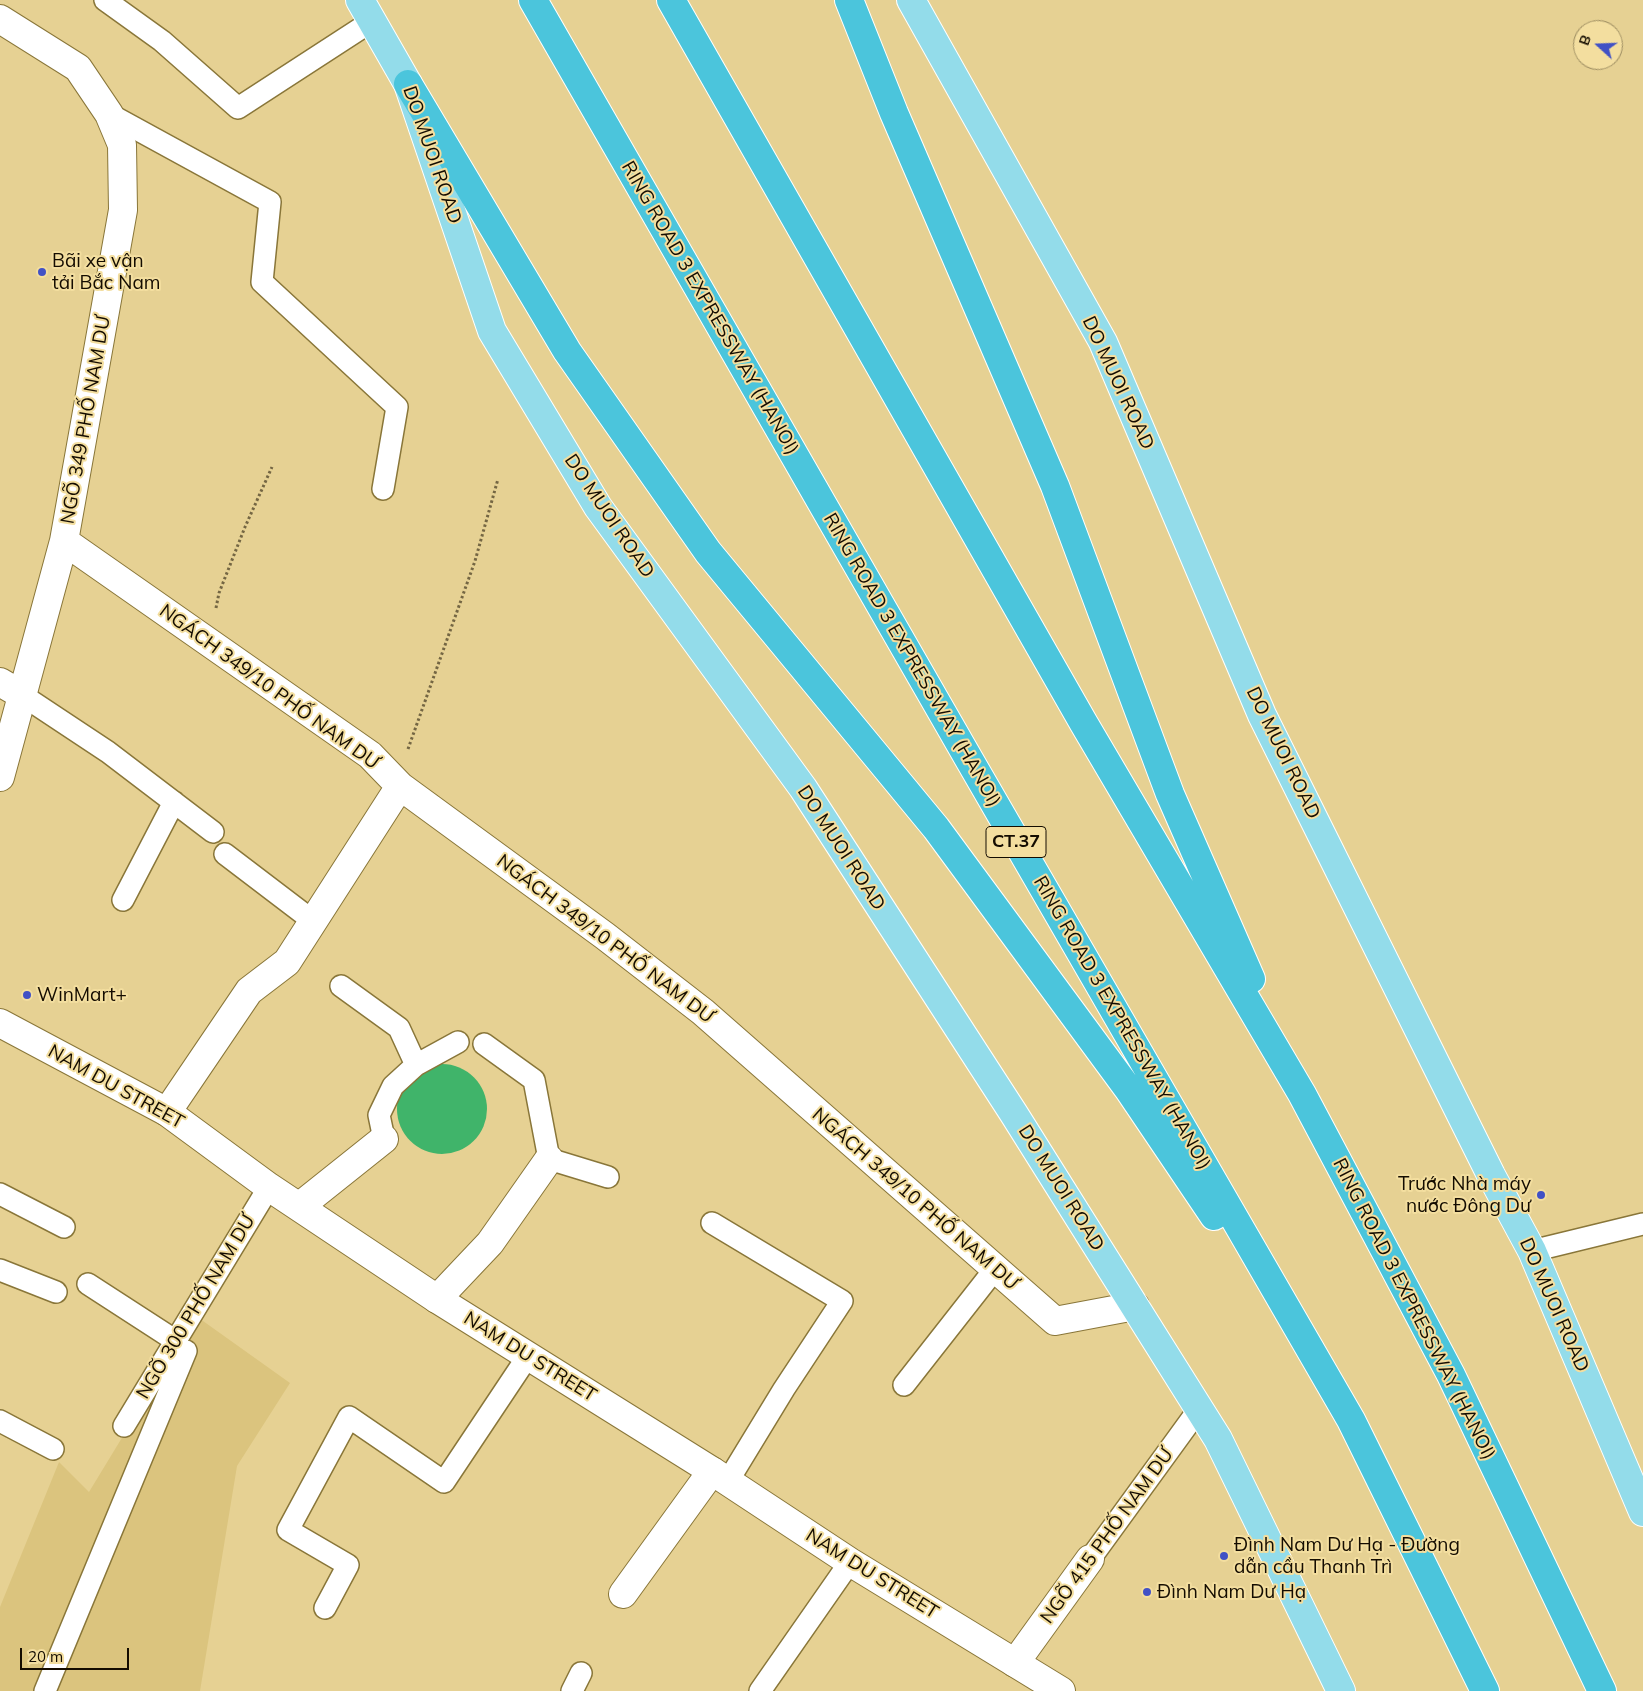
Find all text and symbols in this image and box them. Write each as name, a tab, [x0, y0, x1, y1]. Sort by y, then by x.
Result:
north arrow	[1573, 20, 1623, 70]
text: B	[1575, 33, 1595, 48]
street label: DO MUOI ROAD	[398, 83, 466, 227]
street label: RING ROAD 3 EXPRESSWAY (HANOI)	[616, 157, 804, 459]
place label: Bãi xe vận tải Bắc Nam	[52, 250, 160, 294]
marker: Bãi xe vận tải Bắc Nam	[36, 266, 48, 278]
street label: DO MUOI ROAD	[1077, 313, 1159, 453]
street label: NGÕ 349 PHỐ NAM DƯ	[56, 314, 116, 526]
street label: DO MUOI ROAD	[559, 450, 659, 582]
street label: RING ROAD 3 EXPRESSWAY (HANOI)	[818, 509, 1006, 811]
street label: NGÁCH 349/10 PHỐ NAM DƯ	[155, 600, 383, 774]
street label: DO MUOI ROAD	[1241, 683, 1325, 823]
street label: DO MUOI ROAD	[792, 781, 890, 915]
road number: CT.37	[986, 826, 1046, 858]
street label: NGÁCH 349/10 PHỐ NAM DƯ	[492, 850, 718, 1028]
street label: RING ROAD 3 EXPRESSWAY (HANOI)	[1028, 872, 1216, 1174]
place label: WinMart+	[37, 984, 127, 1006]
marker: WinMart+	[21, 989, 33, 1001]
street label: NAM DU STREET	[44, 1040, 188, 1134]
street label: NGÁCH 349/10 PHỐ NAM DƯ	[807, 1103, 1023, 1295]
street label: DO MUOI ROAD	[1013, 1121, 1109, 1255]
street label: RING ROAD 3 EXPRESSWAY (HANOI)	[1328, 1155, 1500, 1463]
place label: Trước Nhà máy nước Đông Dư	[1398, 1173, 1531, 1217]
marker: Trước Nhà máy nước Đông Dư	[1535, 1189, 1547, 1201]
street label: NGÕ 300 PHỐ NAM DƯ	[132, 1211, 260, 1403]
street label: DO MUOI ROAD	[1514, 1235, 1594, 1375]
street label: NAM DU STREET	[459, 1307, 601, 1407]
street label: NGÕ 415 PHỐ NAM DƯ	[1036, 1444, 1178, 1628]
street label: NAM DU STREET	[801, 1524, 943, 1624]
place label: Đình Nam Dư Hạ - Đường dẫn cầu Thanh Trì	[1234, 1534, 1460, 1578]
marker: Đình Nam Dư Hạ - Đường dẫn cầu Thanh Trì	[1218, 1550, 1230, 1562]
place label: Đình Nam Dư Hạ	[1157, 1581, 1306, 1603]
marker: Đình Nam Dư Hạ	[1141, 1586, 1153, 1598]
scale bar	[22, 1638, 131, 1670]
text: 20 m	[28, 1647, 63, 1666]

